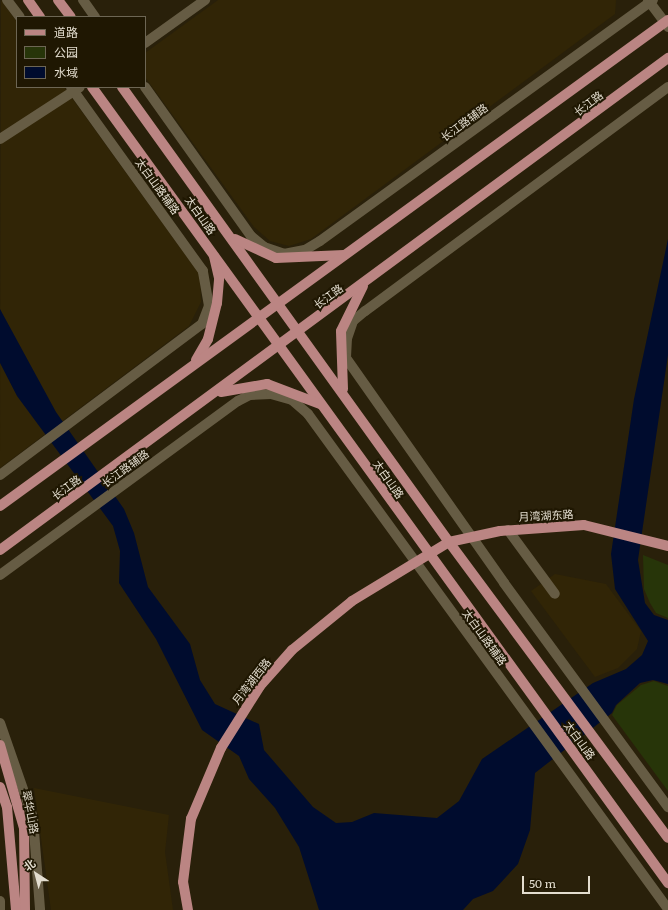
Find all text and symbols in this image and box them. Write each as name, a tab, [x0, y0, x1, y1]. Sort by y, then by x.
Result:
legend	[16, 16, 146, 88]
text: 道路	[54, 23, 78, 41]
text: 公园	[54, 43, 78, 61]
text: 水域	[54, 63, 78, 81]
street label: 长江路	[571, 88, 605, 118]
street label: 长江路辅路	[438, 100, 490, 144]
street label: 太白山路辅路	[133, 155, 183, 217]
street label: 太白山路	[183, 193, 219, 237]
street label: 长江路	[311, 281, 345, 311]
street label: 长江路辅路	[99, 446, 151, 490]
street label: 太白山路	[371, 457, 407, 501]
street label: 长江路	[49, 472, 83, 502]
street label: 月湾湖东路	[518, 507, 574, 523]
street label: 太白山路辅路	[460, 606, 510, 668]
street label: 月湾湖西路	[229, 655, 273, 707]
street label: 太白山路	[562, 718, 598, 762]
street label: 翠华山路	[20, 789, 42, 835]
north arrow	[16, 854, 56, 894]
text: 北	[20, 855, 38, 874]
scale bar	[524, 868, 592, 894]
text: 50 m	[529, 874, 556, 892]

